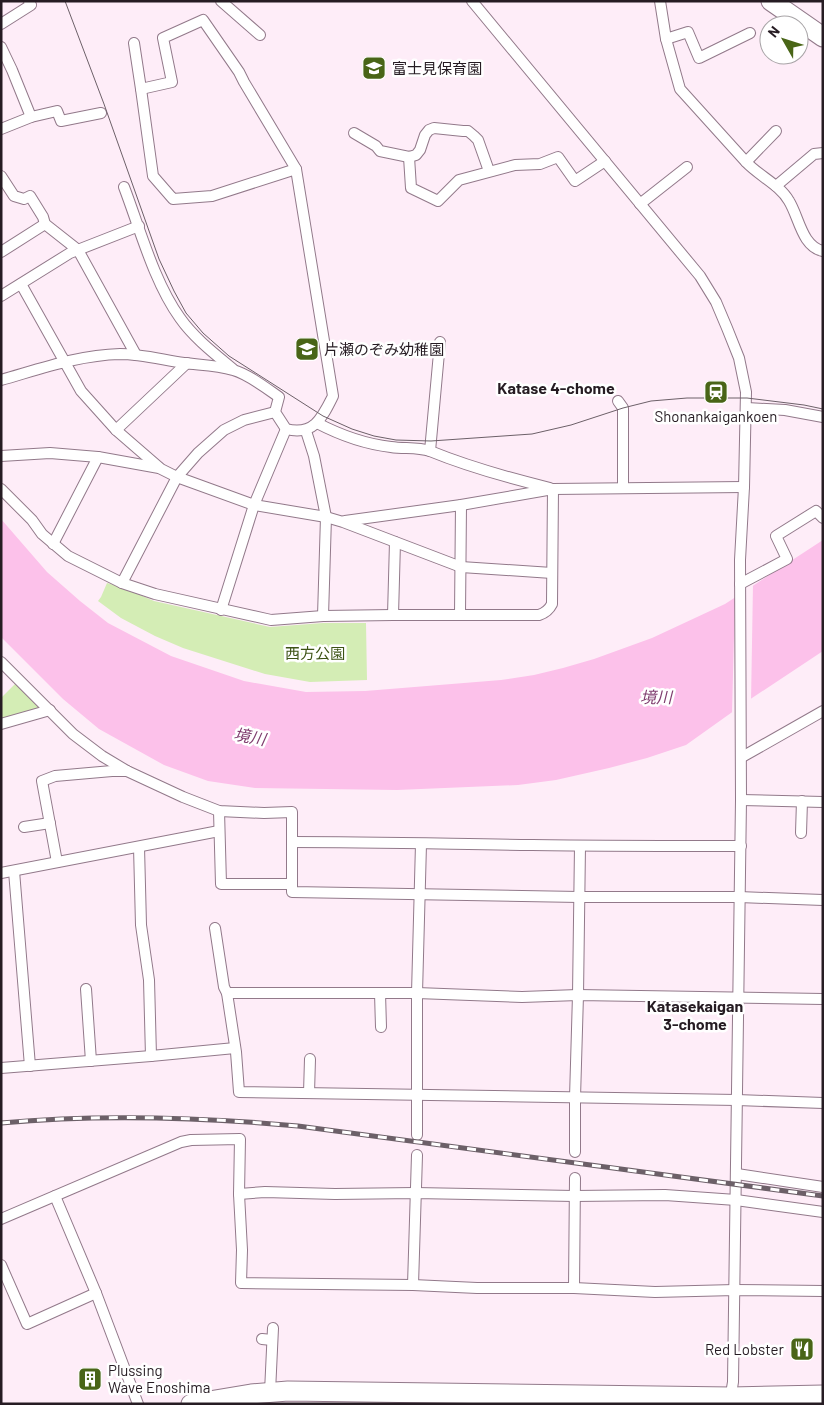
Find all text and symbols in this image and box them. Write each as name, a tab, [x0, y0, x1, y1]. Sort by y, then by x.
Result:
north arrow	[759, 15, 809, 65]
text: N	[764, 23, 783, 40]
school or university icon: 富士見保育園	[361, 55, 387, 81]
place label: 富士見保育園	[392, 59, 482, 77]
school or university icon: 片瀬のぞみ幼稚園	[294, 336, 320, 362]
place label: 片瀬のぞみ幼稚園	[324, 340, 444, 358]
district label: Katase 4-chome	[497, 378, 615, 397]
station icon: Shonankaigankoen	[703, 379, 729, 405]
place label: Shonankaigankoen	[655, 407, 777, 425]
park label: 西方公園	[285, 644, 345, 662]
water label: 境川	[640, 687, 674, 706]
water label: 境川	[233, 724, 269, 748]
district label: Katasekaigan 3-chome	[647, 996, 743, 1033]
restaurant icon: Red Lobster	[789, 1336, 815, 1362]
place label: Red Lobster	[705, 1340, 785, 1358]
place label: Plussing Wave Enoshima	[108, 1361, 210, 1396]
building icon: Plussing Wave Enoshima	[77, 1366, 103, 1392]

